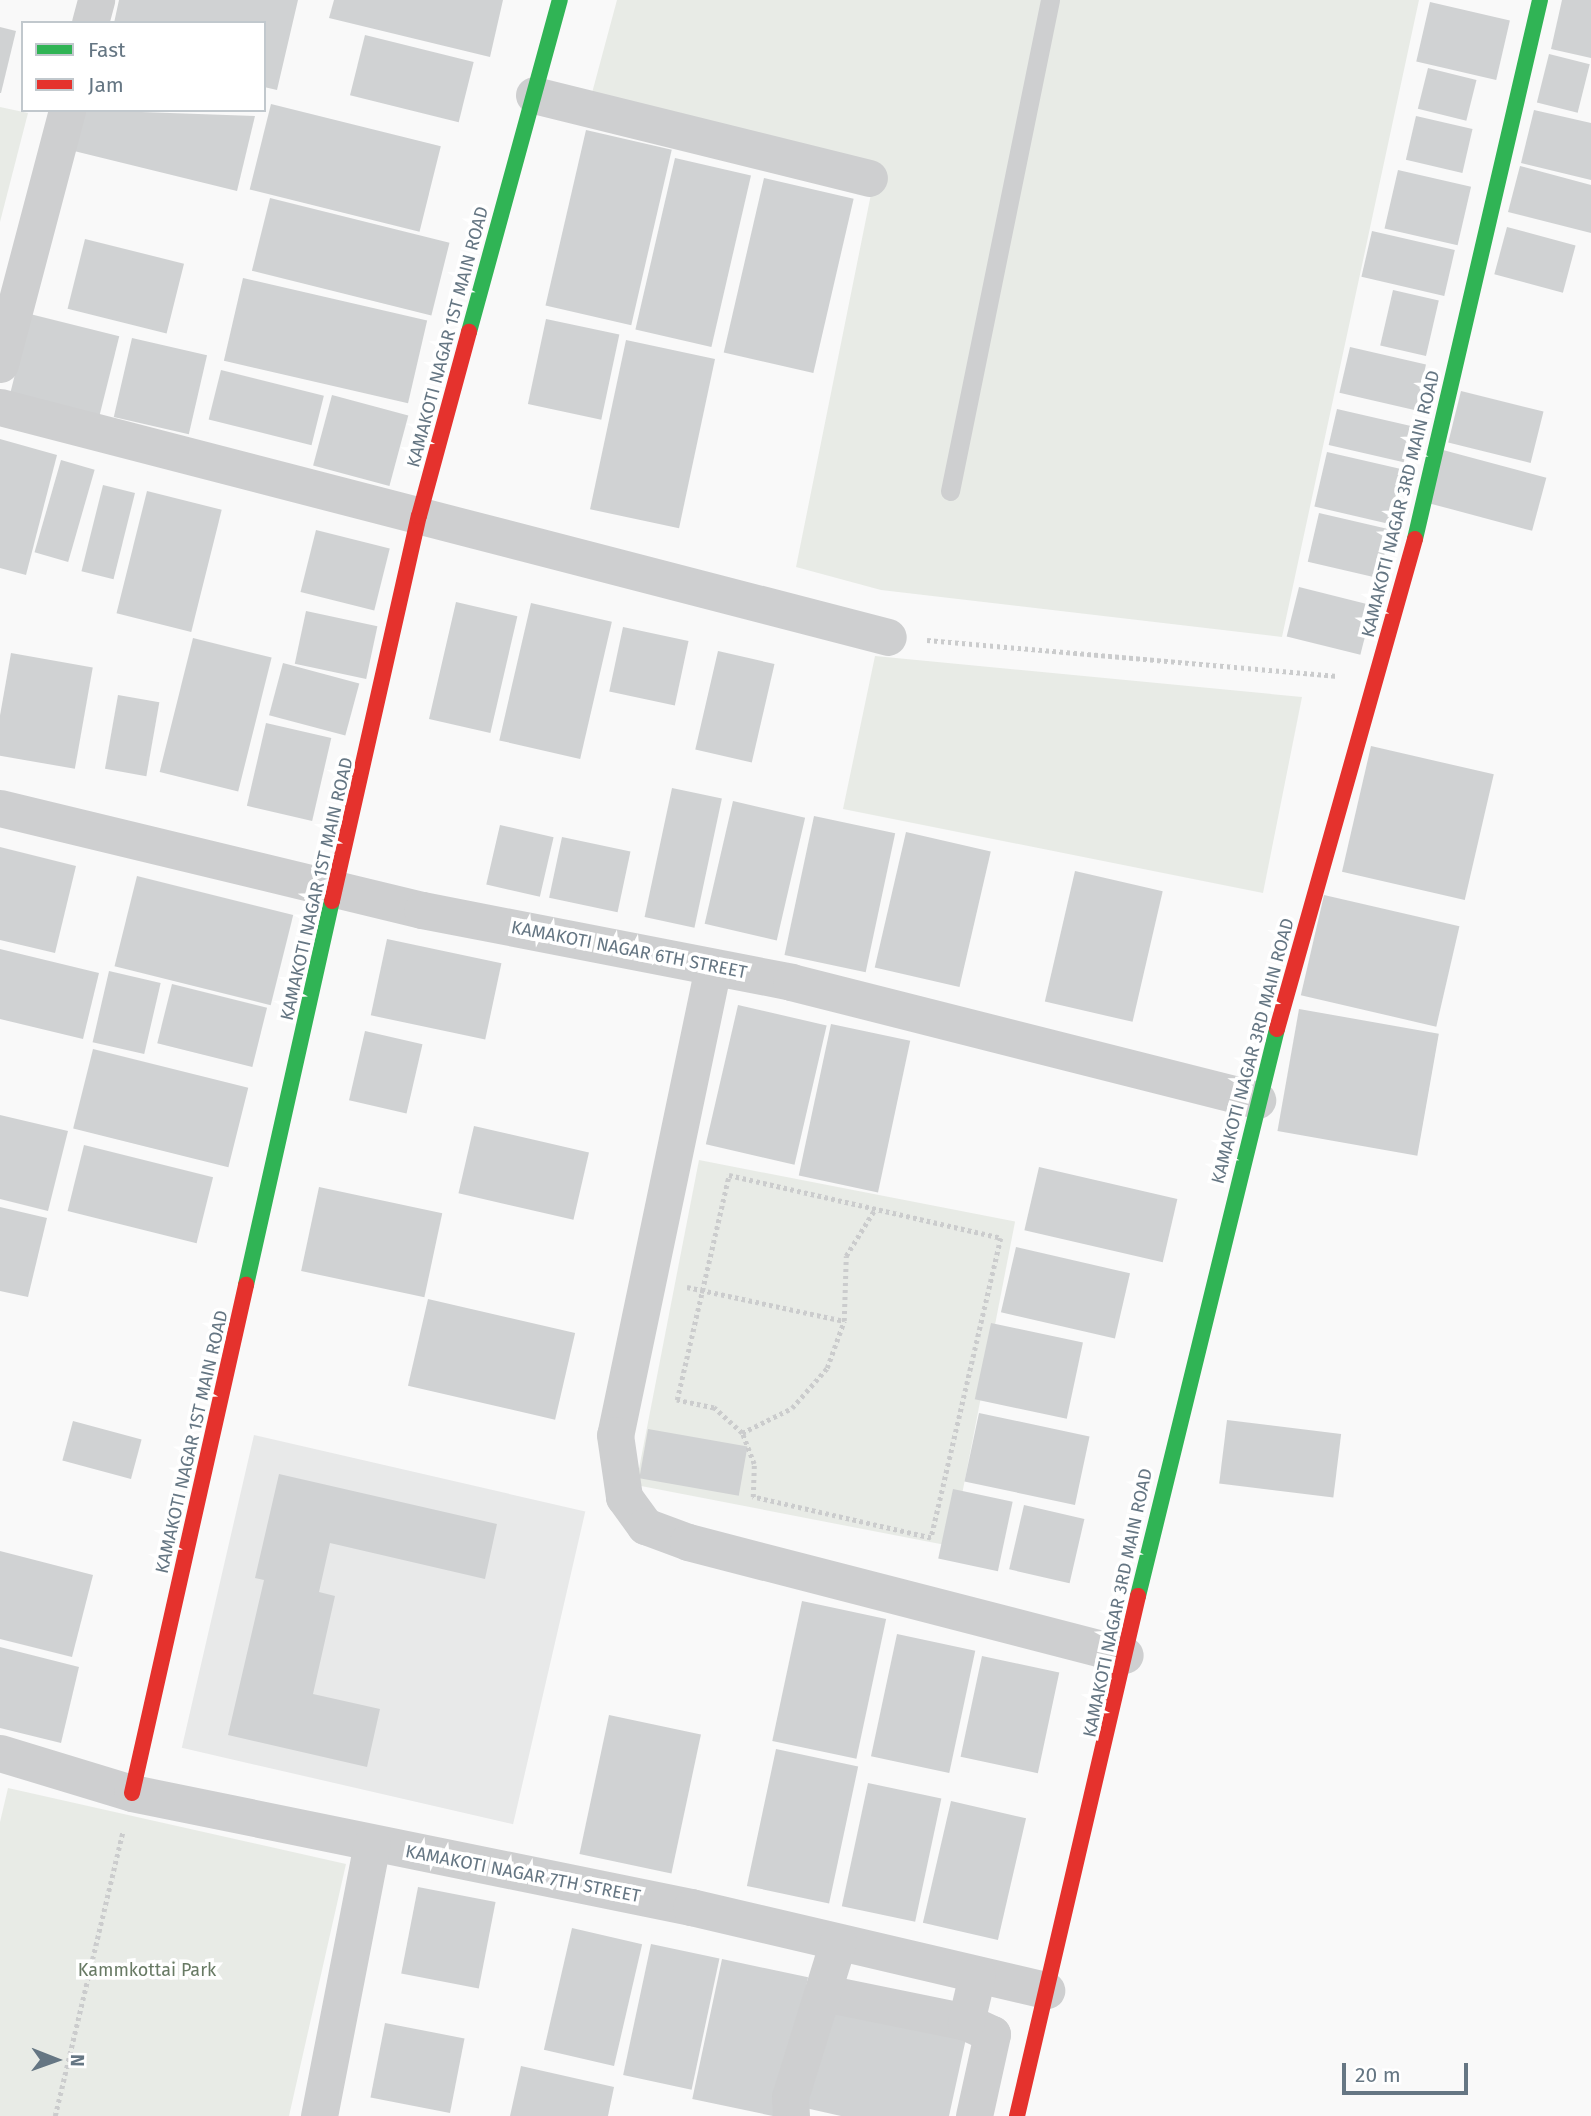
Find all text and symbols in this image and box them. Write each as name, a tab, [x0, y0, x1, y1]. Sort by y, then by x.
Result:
legend	[21, 21, 266, 112]
text: Fast	[88, 37, 126, 63]
text: Jam	[88, 72, 124, 98]
street label: KAMAKOTI NAGAR 1ST MAIN ROAD	[403, 204, 493, 470]
street label: KAMAKOTI NAGAR 3RD MAIN ROAD	[1357, 368, 1445, 640]
street label: KAMAKOTI NAGAR 1ST MAIN ROAD	[276, 755, 358, 1023]
street label: KAMAKOTI NAGAR 3RD MAIN ROAD	[1207, 916, 1299, 1186]
street label: KAMAKOTI NAGAR 6TH STREET	[509, 917, 749, 983]
street label: KAMAKOTI NAGAR 1ST MAIN ROAD	[151, 1308, 233, 1576]
street label: KAMAKOTI NAGAR 3RD MAIN ROAD	[1079, 1467, 1157, 1739]
street label: KAMAKOTI NAGAR 7TH STREET	[404, 1841, 642, 1907]
park label: Kammkottai Park	[78, 1959, 216, 1981]
north arrow	[21, 2025, 91, 2095]
scale bar	[1346, 2050, 1472, 2094]
text: N	[66, 2054, 89, 2067]
text: 20 m	[1355, 2062, 1401, 2088]

